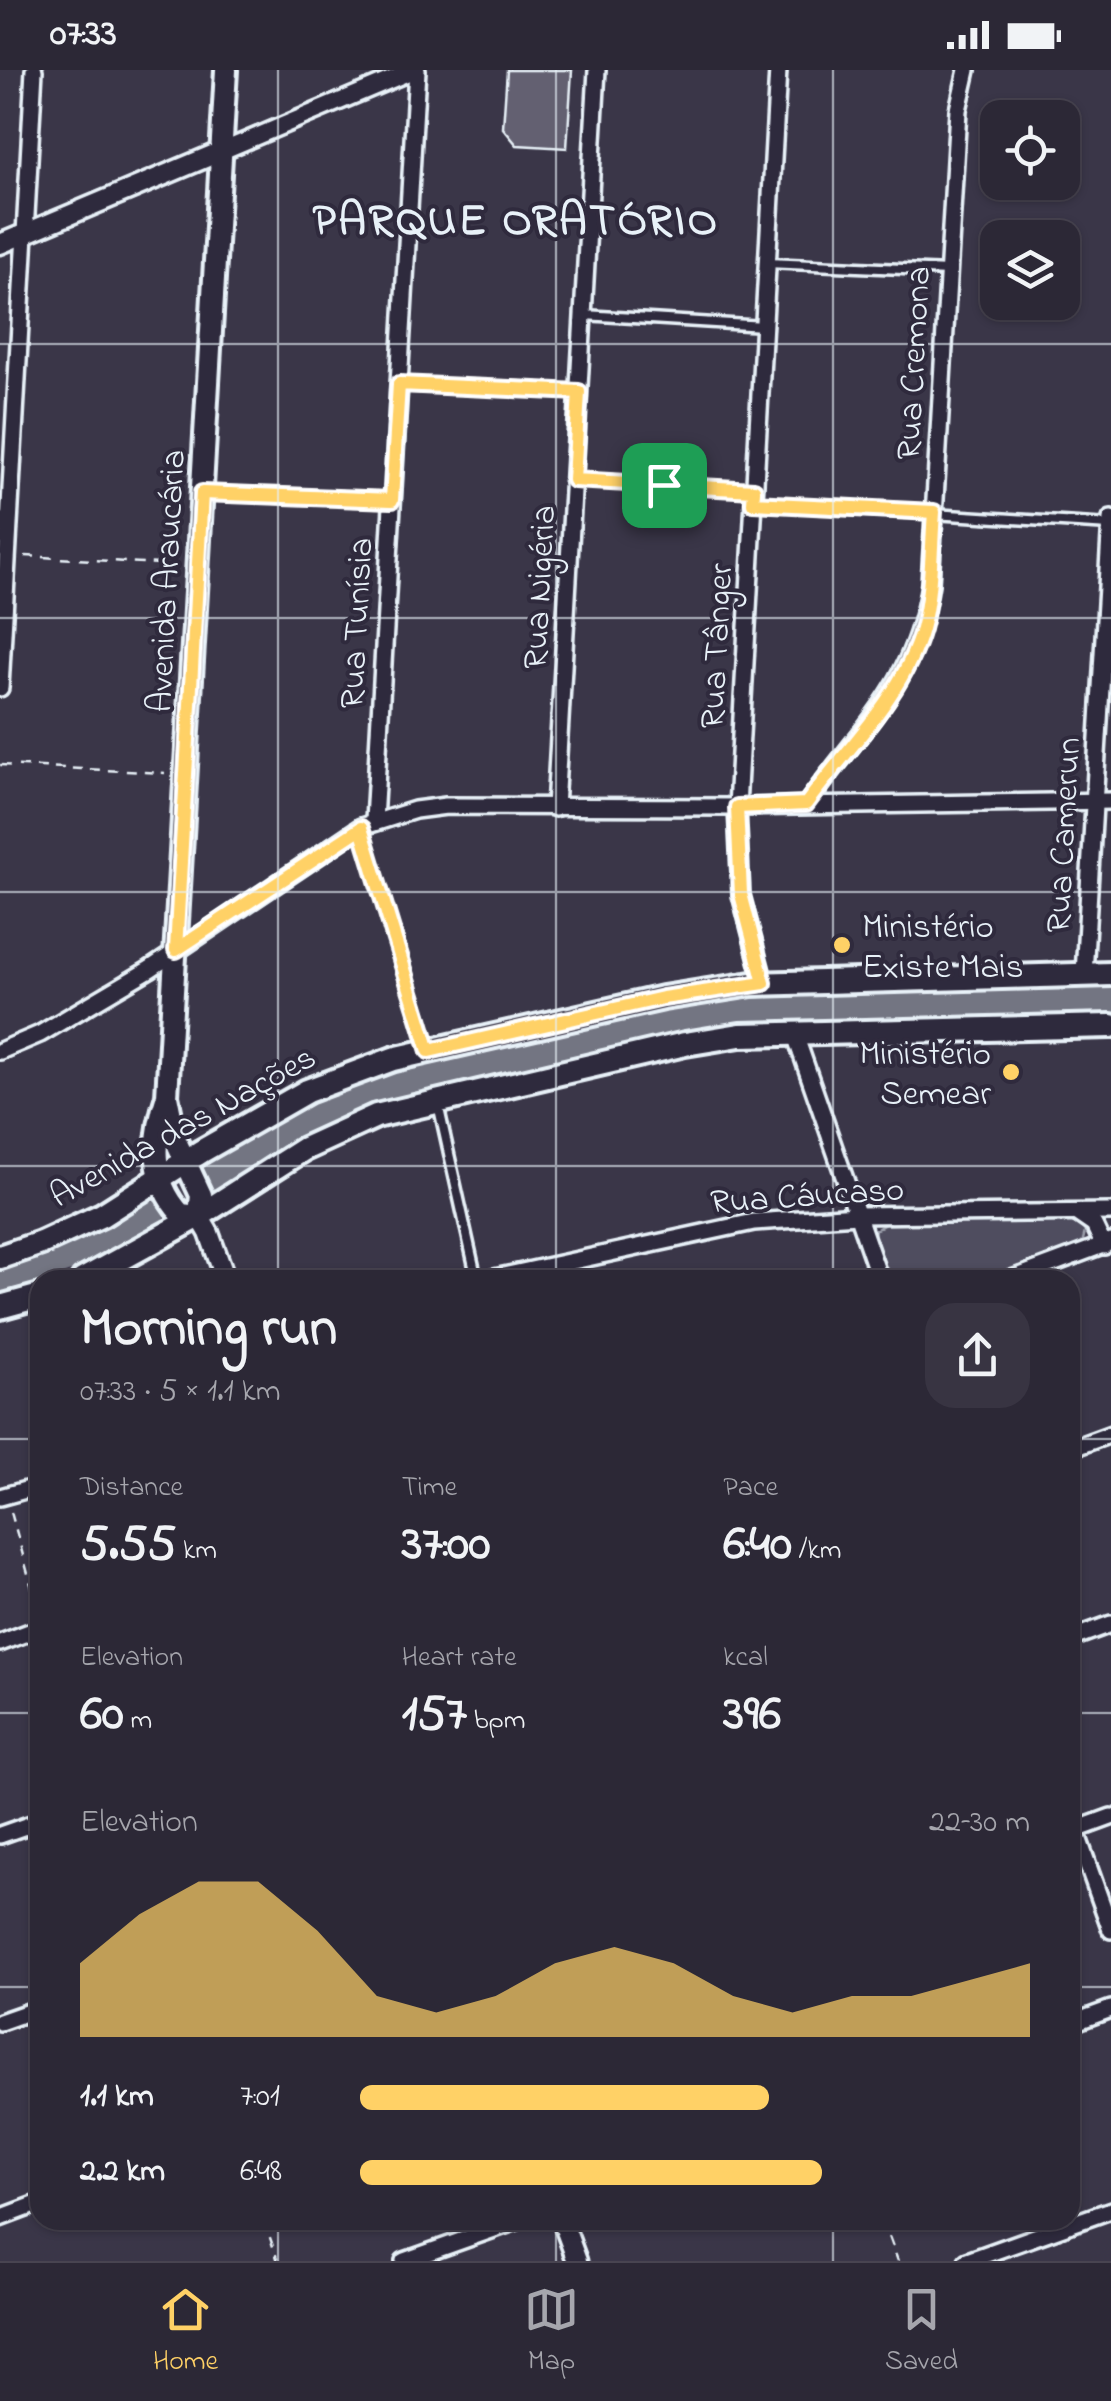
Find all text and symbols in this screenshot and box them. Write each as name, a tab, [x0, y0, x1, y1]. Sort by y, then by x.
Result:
text: 07:33	[50, 7, 117, 63]
map controls	[980, 100, 1080, 320]
button: locate	[980, 100, 1080, 200]
district label: PARQUE ORATÓRIO	[313, 190, 719, 256]
button: layers	[980, 220, 1080, 320]
street label: Rua Cremona	[885, 265, 946, 461]
pin	[622, 443, 707, 528]
street label: Avenida Araucária	[136, 448, 201, 714]
icon: arrive	[637, 458, 692, 513]
street label: Rua Nigéria	[512, 504, 571, 671]
street label: Rua Tunísia	[329, 536, 388, 710]
street label: Rua Tânger	[689, 562, 748, 730]
street label: Rua Camerun	[1035, 736, 1096, 934]
place label: Ministério Existe Mais	[862, 903, 1023, 994]
marker: Ministério Existe Mais	[831, 934, 853, 956]
place label: Ministério Semear	[859, 1030, 991, 1121]
street label: Avenida das Nações	[41, 1034, 326, 1222]
marker: Ministério Semear	[1000, 1061, 1022, 1083]
street label: Rua Cáucaso	[709, 1165, 906, 1230]
text: Morning run	[80, 1291, 337, 1371]
button: share	[925, 1303, 1030, 1408]
text: 07:33 · 5 × 1.1 km	[80, 1369, 281, 1416]
text: Distance	[80, 1468, 183, 1509]
text: Time	[402, 1468, 457, 1509]
text: Pace	[723, 1468, 778, 1509]
text: 5.55	[80, 1509, 176, 1582]
text: 37:00	[402, 1509, 490, 1582]
text: 6:40	[723, 1509, 792, 1582]
text: km	[176, 1531, 217, 1572]
text: /km	[792, 1531, 841, 1572]
text: Elevation	[80, 1638, 183, 1679]
text: Heart rate	[402, 1638, 516, 1679]
text: kcal	[723, 1638, 768, 1679]
text: 60	[80, 1679, 124, 1752]
text: 157	[402, 1679, 467, 1752]
text: 396	[723, 1679, 781, 1752]
text: m	[124, 1701, 152, 1742]
text: bpm	[467, 1701, 526, 1742]
text: Elevation	[80, 1800, 198, 1847]
text: 22–30 m	[929, 1800, 1030, 1847]
text: 1.1 km	[80, 2074, 154, 2121]
text: 7:01	[240, 2074, 280, 2121]
text: 2.2 km	[80, 2149, 165, 2196]
text: 6:48	[240, 2149, 282, 2196]
tab: Home	[153, 2282, 218, 2383]
tab: Map	[524, 2282, 579, 2383]
tab: Saved	[885, 2282, 958, 2383]

